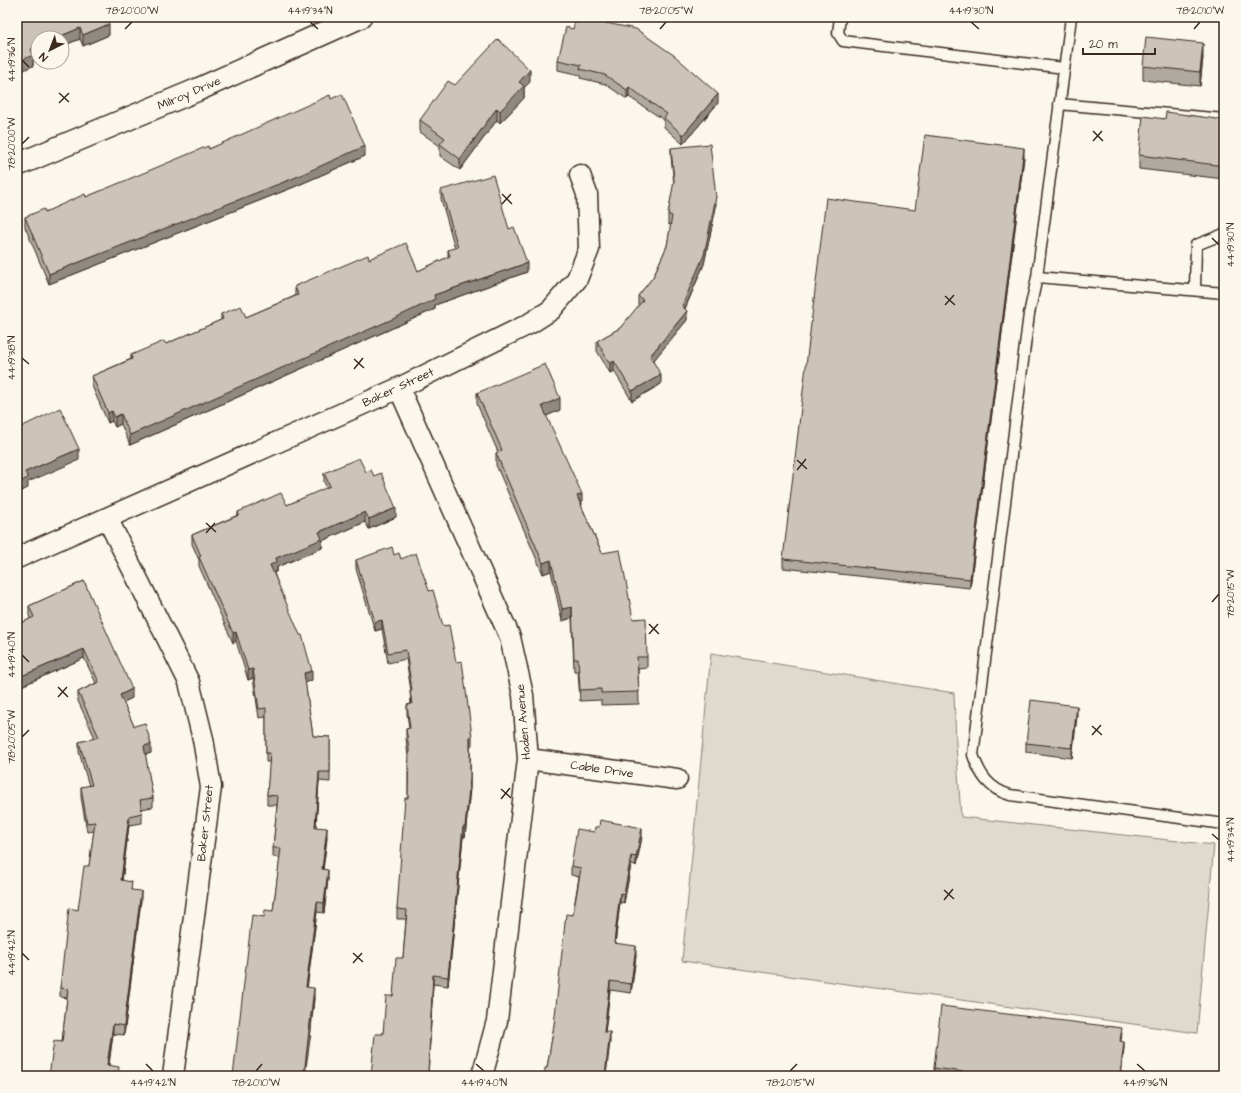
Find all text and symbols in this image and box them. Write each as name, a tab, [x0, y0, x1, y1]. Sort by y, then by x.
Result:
text: 78°20'00"W	[106, 4, 159, 18]
text: 44°19'34"N	[288, 4, 332, 18]
text: 78°20'05"W	[639, 4, 693, 18]
text: 44°19'30"N	[949, 4, 993, 18]
text: 78°20'10"W	[1176, 4, 1225, 18]
north arrow	[30, 30, 70, 70]
scale bar	[1083, 30, 1155, 56]
text: 20 m	[1089, 36, 1118, 53]
text: 44°19'36"N	[5, 38, 19, 82]
text: N	[36, 49, 51, 65]
street label: Milroy Drive	[155, 72, 224, 115]
text: 78°20'00"W	[5, 117, 19, 170]
text: 44°19'30"N	[1224, 223, 1238, 267]
text: 44°19'38"N	[5, 336, 19, 380]
street label: Baker Street	[360, 363, 437, 411]
text: 78°20'15"W	[1224, 569, 1238, 618]
text: 44°19'40"N	[5, 632, 19, 678]
street label: Haden Avenue	[512, 683, 535, 760]
text: 78°20'05"W	[5, 710, 19, 764]
street label: Cable Drive	[569, 757, 635, 782]
street label: Baker Street	[193, 784, 218, 862]
text: 44°19'34"N	[1224, 818, 1238, 862]
text: 44°19'42"N	[5, 930, 19, 976]
text: 44°19'42"N	[130, 1076, 176, 1090]
text: 78°20'10"W	[232, 1076, 281, 1090]
text: 44°19'40"N	[461, 1076, 507, 1090]
text: 78°20'15"W	[766, 1076, 815, 1090]
text: 44°19'36"N	[1123, 1076, 1167, 1090]

